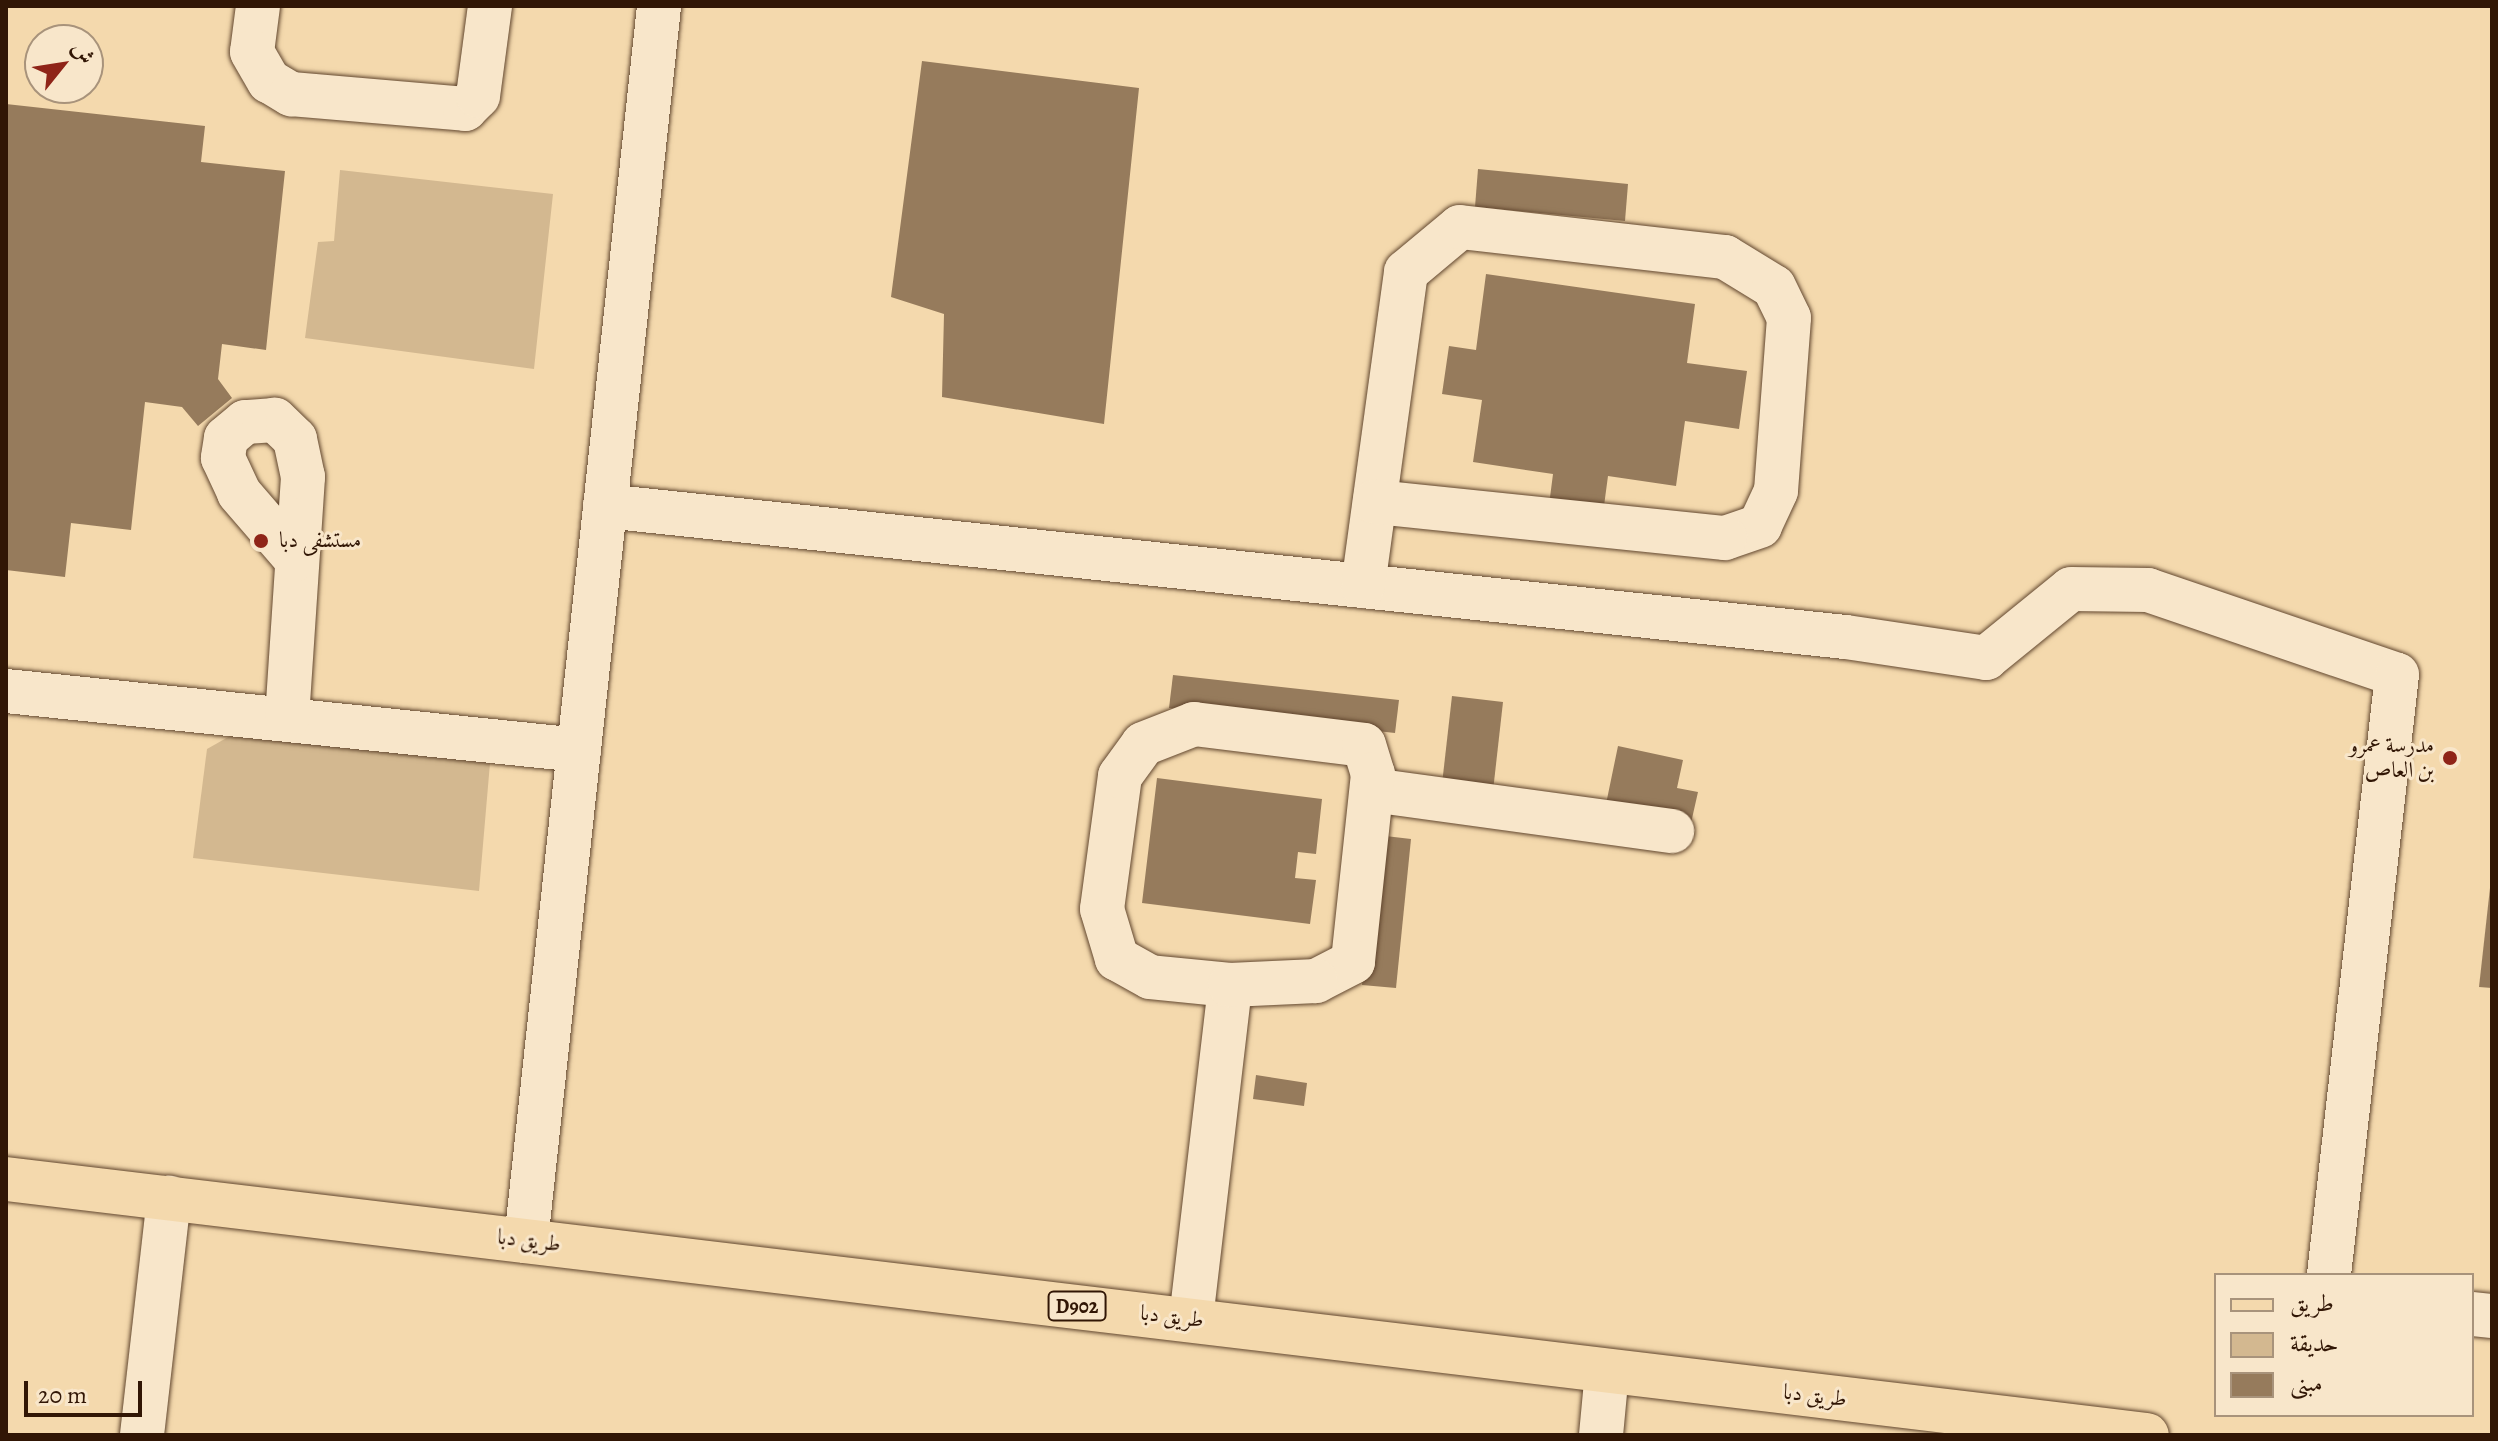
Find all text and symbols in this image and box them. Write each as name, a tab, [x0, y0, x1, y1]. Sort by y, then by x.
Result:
north arrow	[24, 24, 104, 104]
text: ش	[65, 36, 101, 70]
place label: مستشفى دبا	[279, 528, 361, 554]
marker: مستشفى دبا	[250, 530, 272, 552]
place label: مدرسة عمرو بن العاص	[2349, 732, 2434, 784]
marker: مدرسة عمرو بن العاص	[2441, 749, 2459, 767]
street label: طريق دبا	[496, 1224, 562, 1258]
legend	[2214, 1273, 2474, 1417]
text: طريق	[2290, 1287, 2334, 1319]
road number: D902	[1047, 1290, 1107, 1322]
street label: طريق دبا	[1139, 1300, 1205, 1334]
text: حديقة	[2290, 1327, 2339, 1359]
scale bar	[28, 1365, 146, 1415]
text: مبنى	[2290, 1367, 2323, 1399]
text: 20 m	[38, 1379, 87, 1411]
street label: طريق دبا	[1782, 1379, 1848, 1413]

